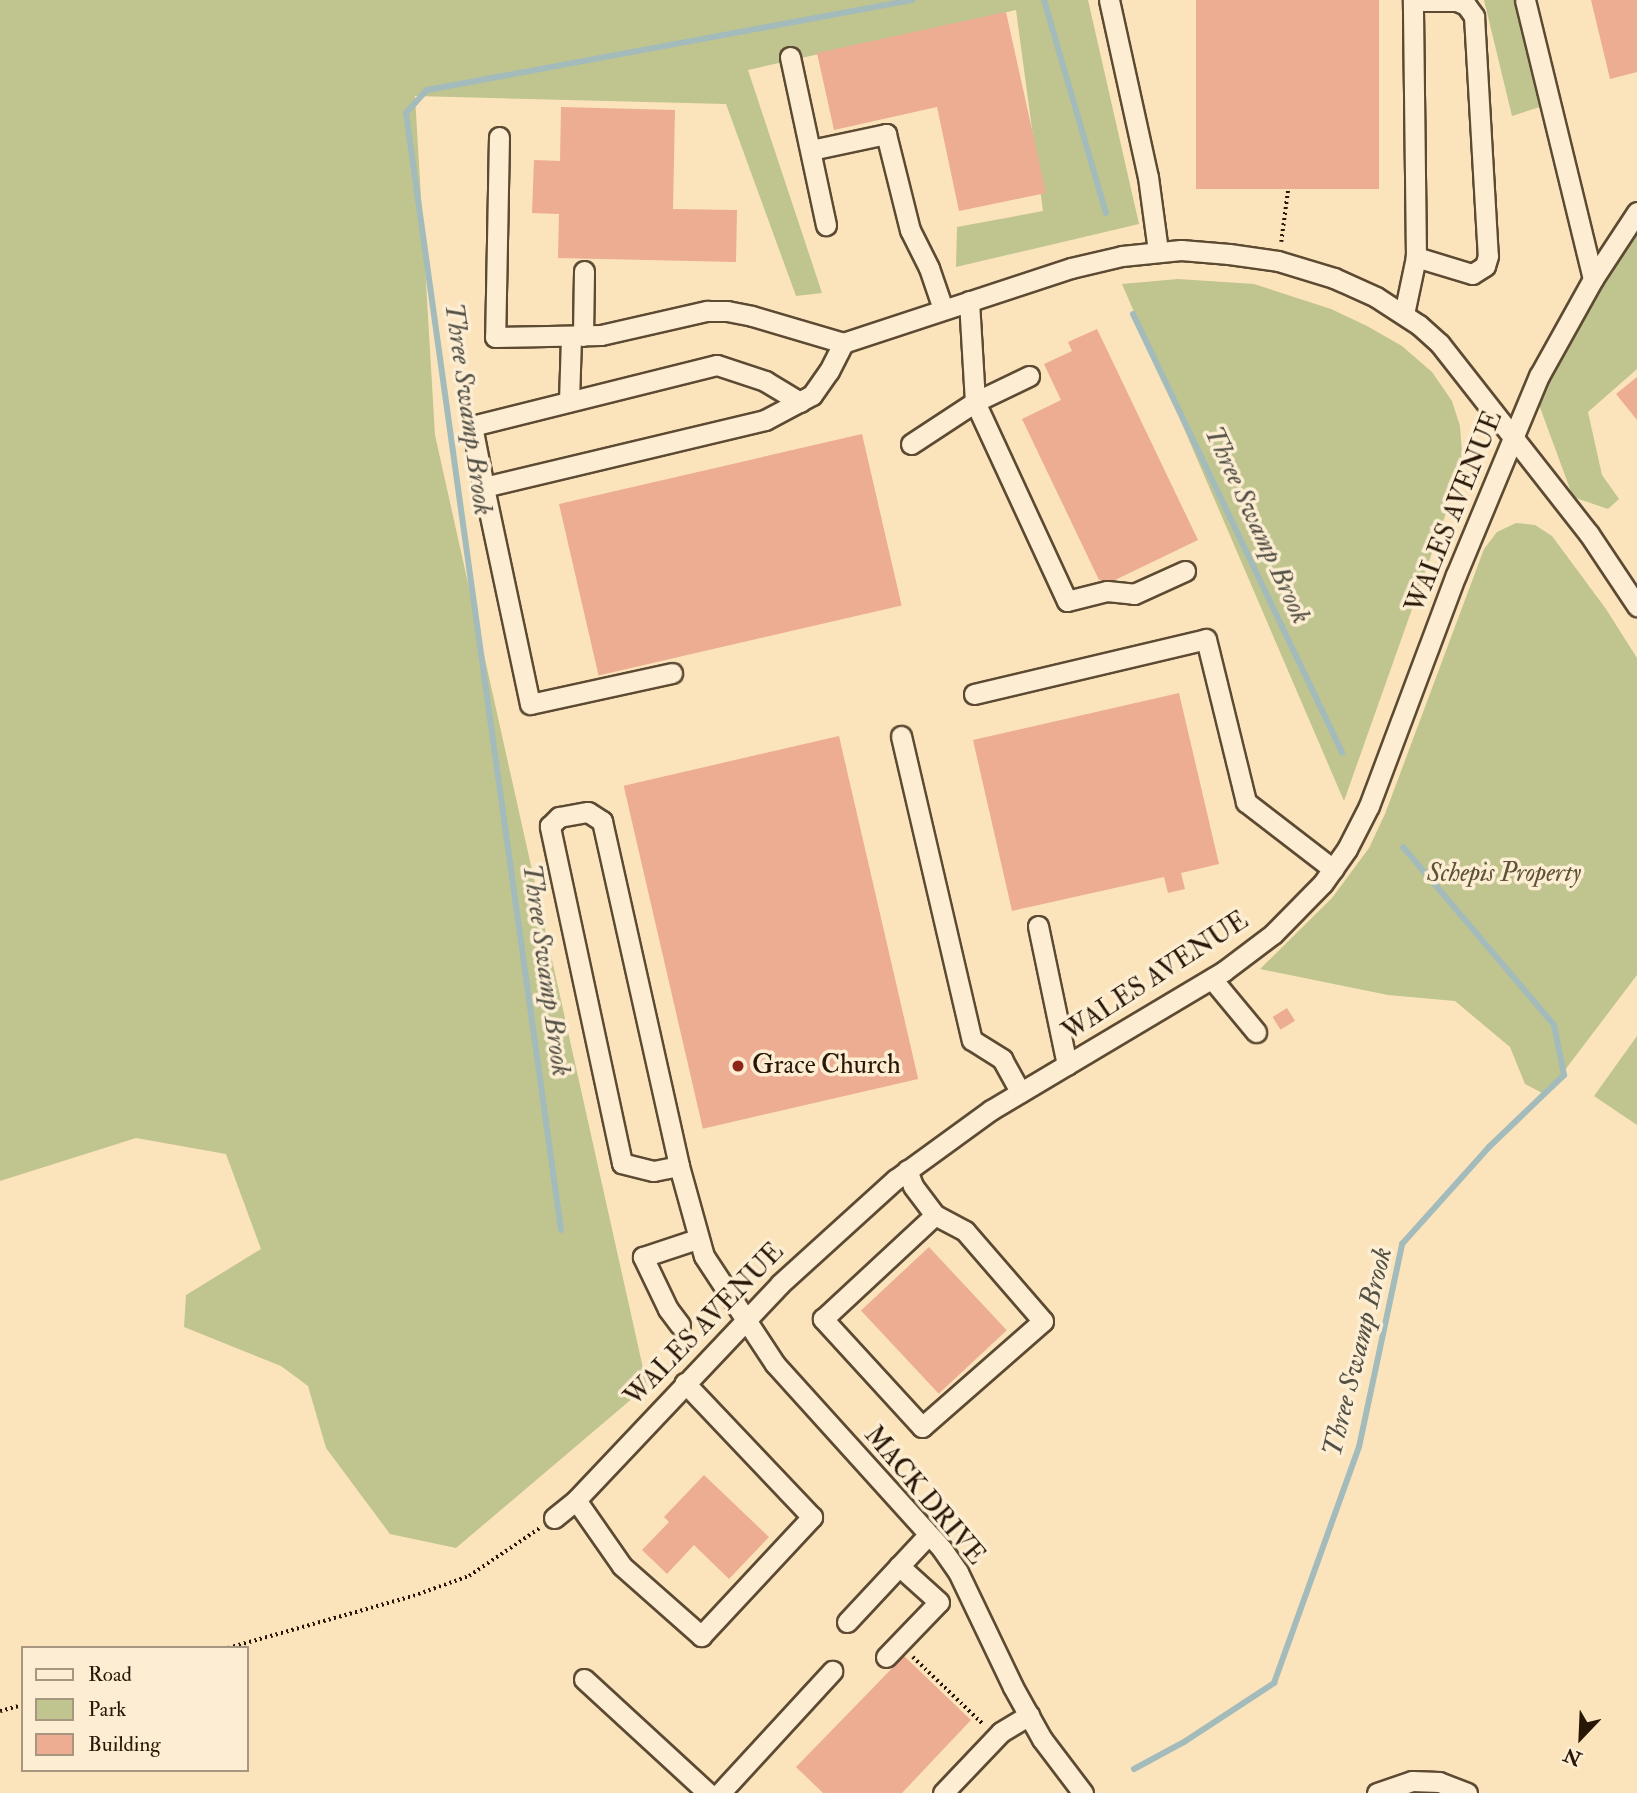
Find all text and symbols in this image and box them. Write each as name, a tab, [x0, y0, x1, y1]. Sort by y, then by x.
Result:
water label: Three Swamp Brook	[436, 300, 500, 518]
street label: WALES AVENUE	[1400, 407, 1510, 617]
water label: Three Swamp Brook	[1196, 421, 1318, 629]
park label: Schepis Property	[1427, 858, 1581, 890]
water label: Three Swamp Brook	[514, 861, 578, 1079]
street label: WALES AVENUE	[1057, 905, 1255, 1049]
place label: Grace Church	[752, 1050, 901, 1082]
marker: Grace Church	[730, 1058, 746, 1074]
street label: WALES AVENUE	[619, 1237, 791, 1413]
water label: Three Swamp Brook	[1316, 1244, 1400, 1460]
street label: MACK DRIVE	[857, 1420, 991, 1572]
legend	[21, 1646, 248, 1772]
text: Road	[88, 1661, 132, 1688]
text: Park	[88, 1696, 126, 1723]
north arrow	[1546, 1702, 1616, 1772]
text: Building	[88, 1731, 161, 1758]
text: N	[1560, 1742, 1585, 1771]

